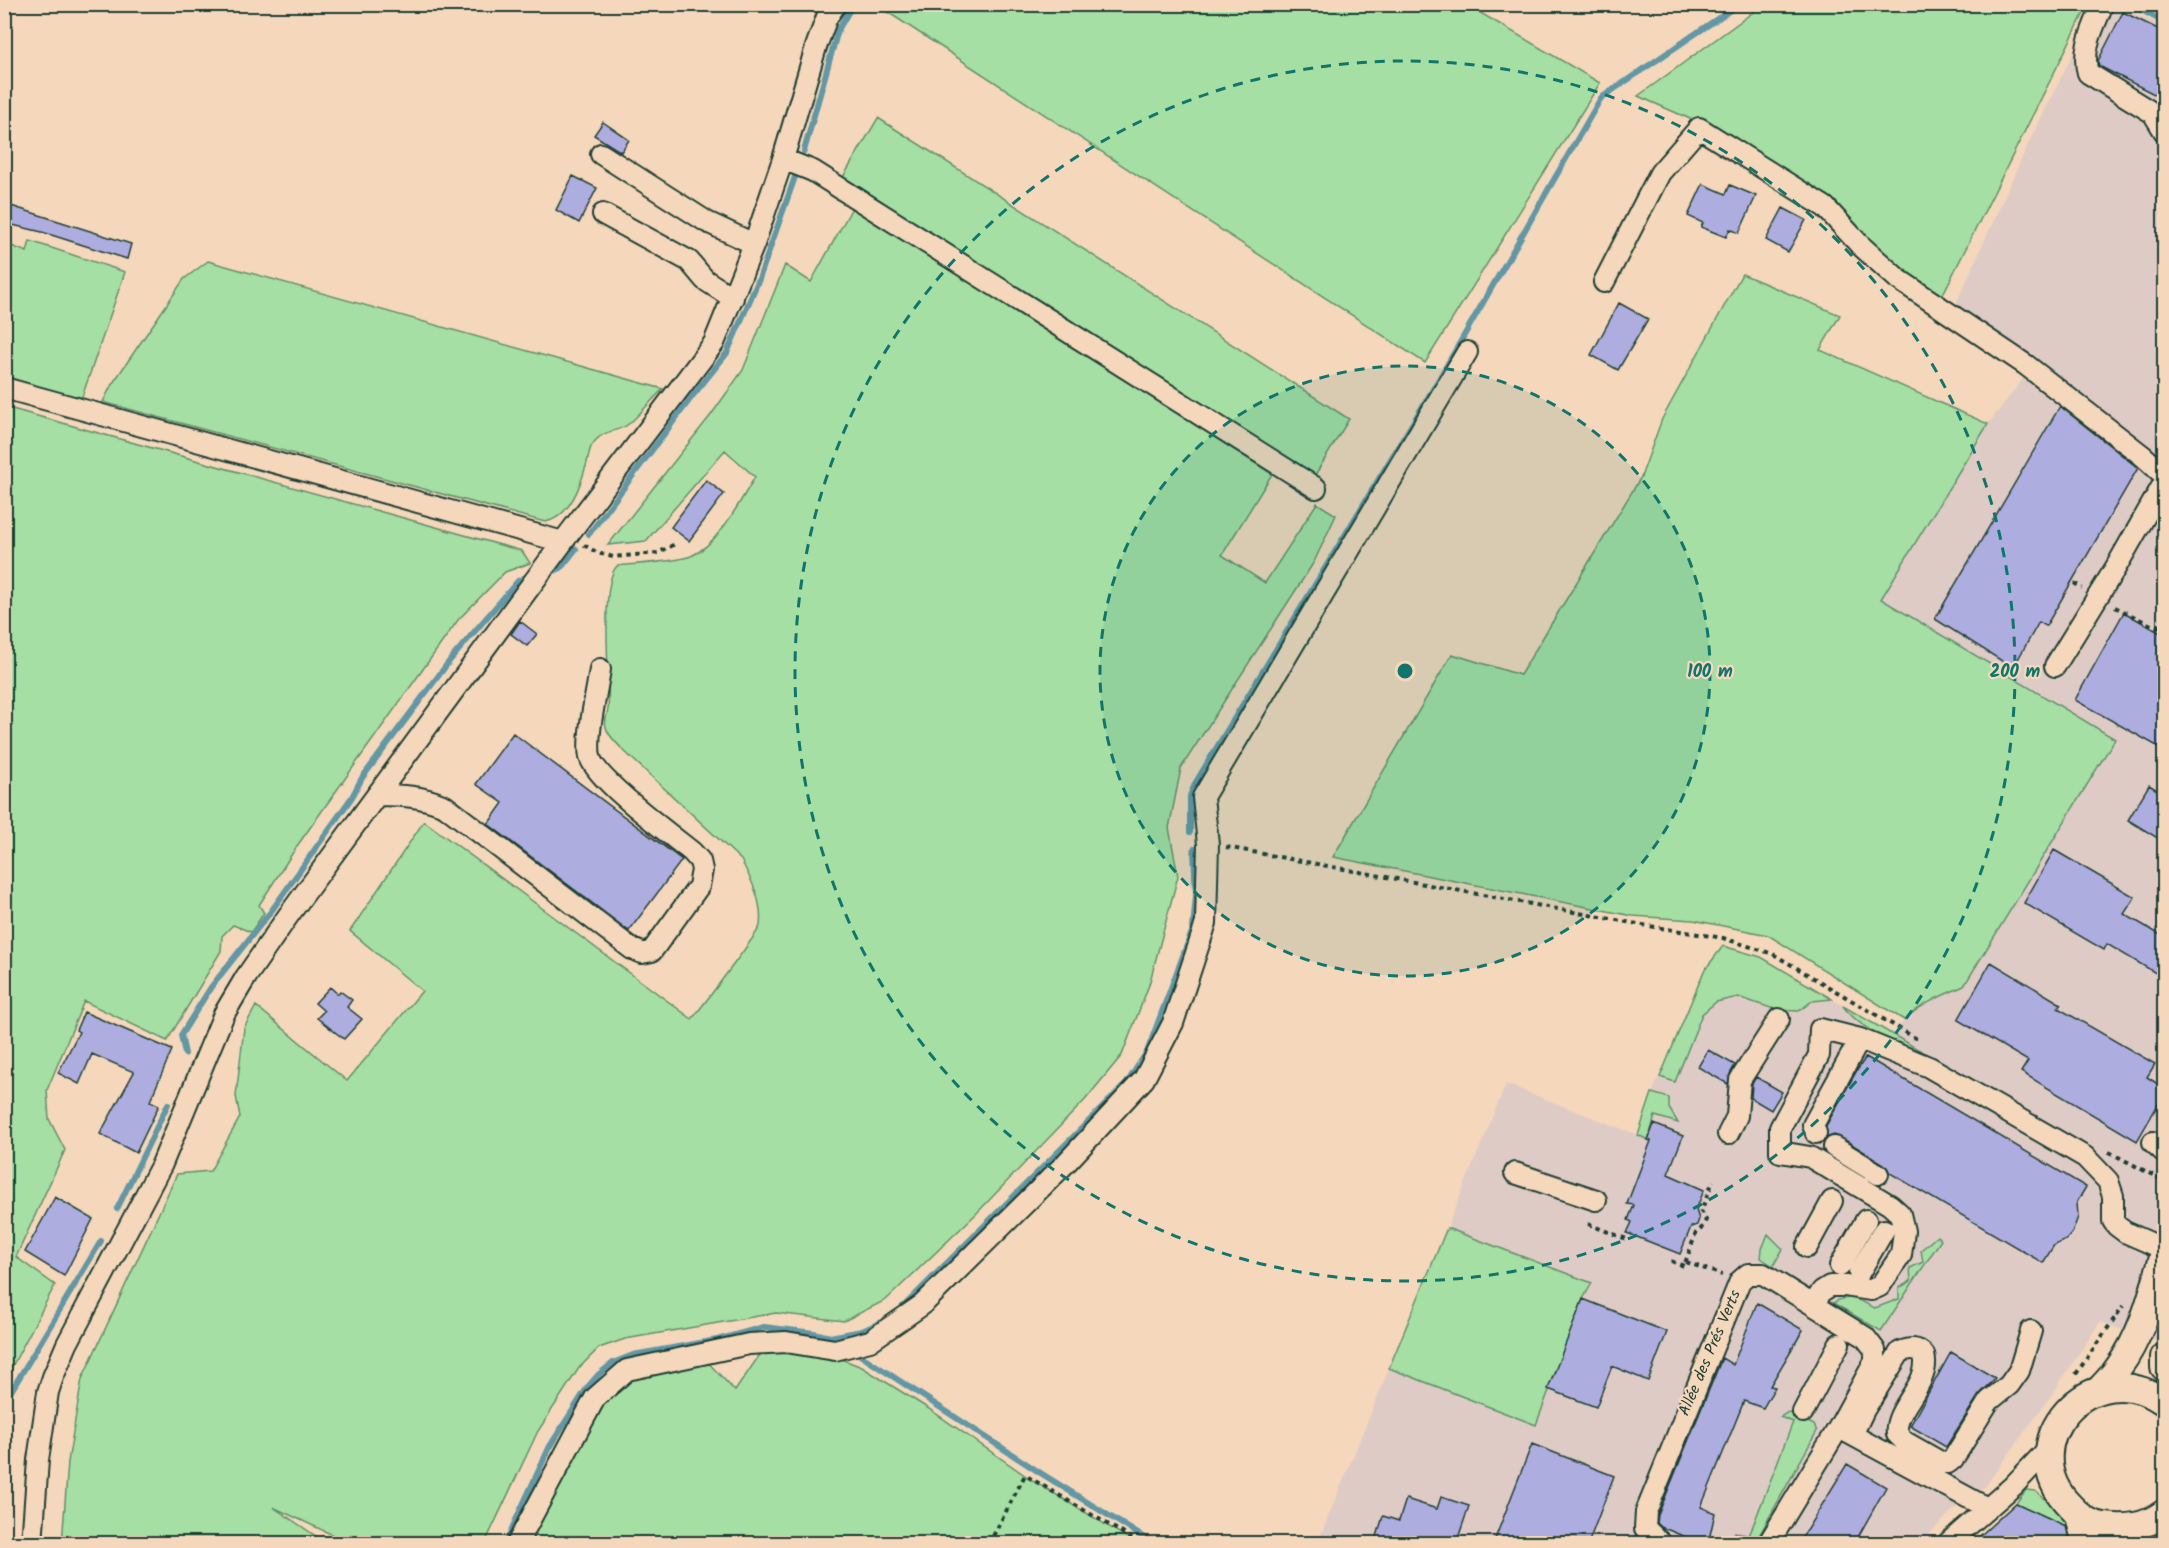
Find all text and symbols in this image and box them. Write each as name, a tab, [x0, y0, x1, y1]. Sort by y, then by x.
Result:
text: 100 m	[1687, 658, 1733, 687]
text: 200 m	[1990, 658, 2041, 687]
centre of rings	[1395, 661, 1415, 681]
street label: Allée des Prés Verts	[1672, 1286, 1748, 1420]

